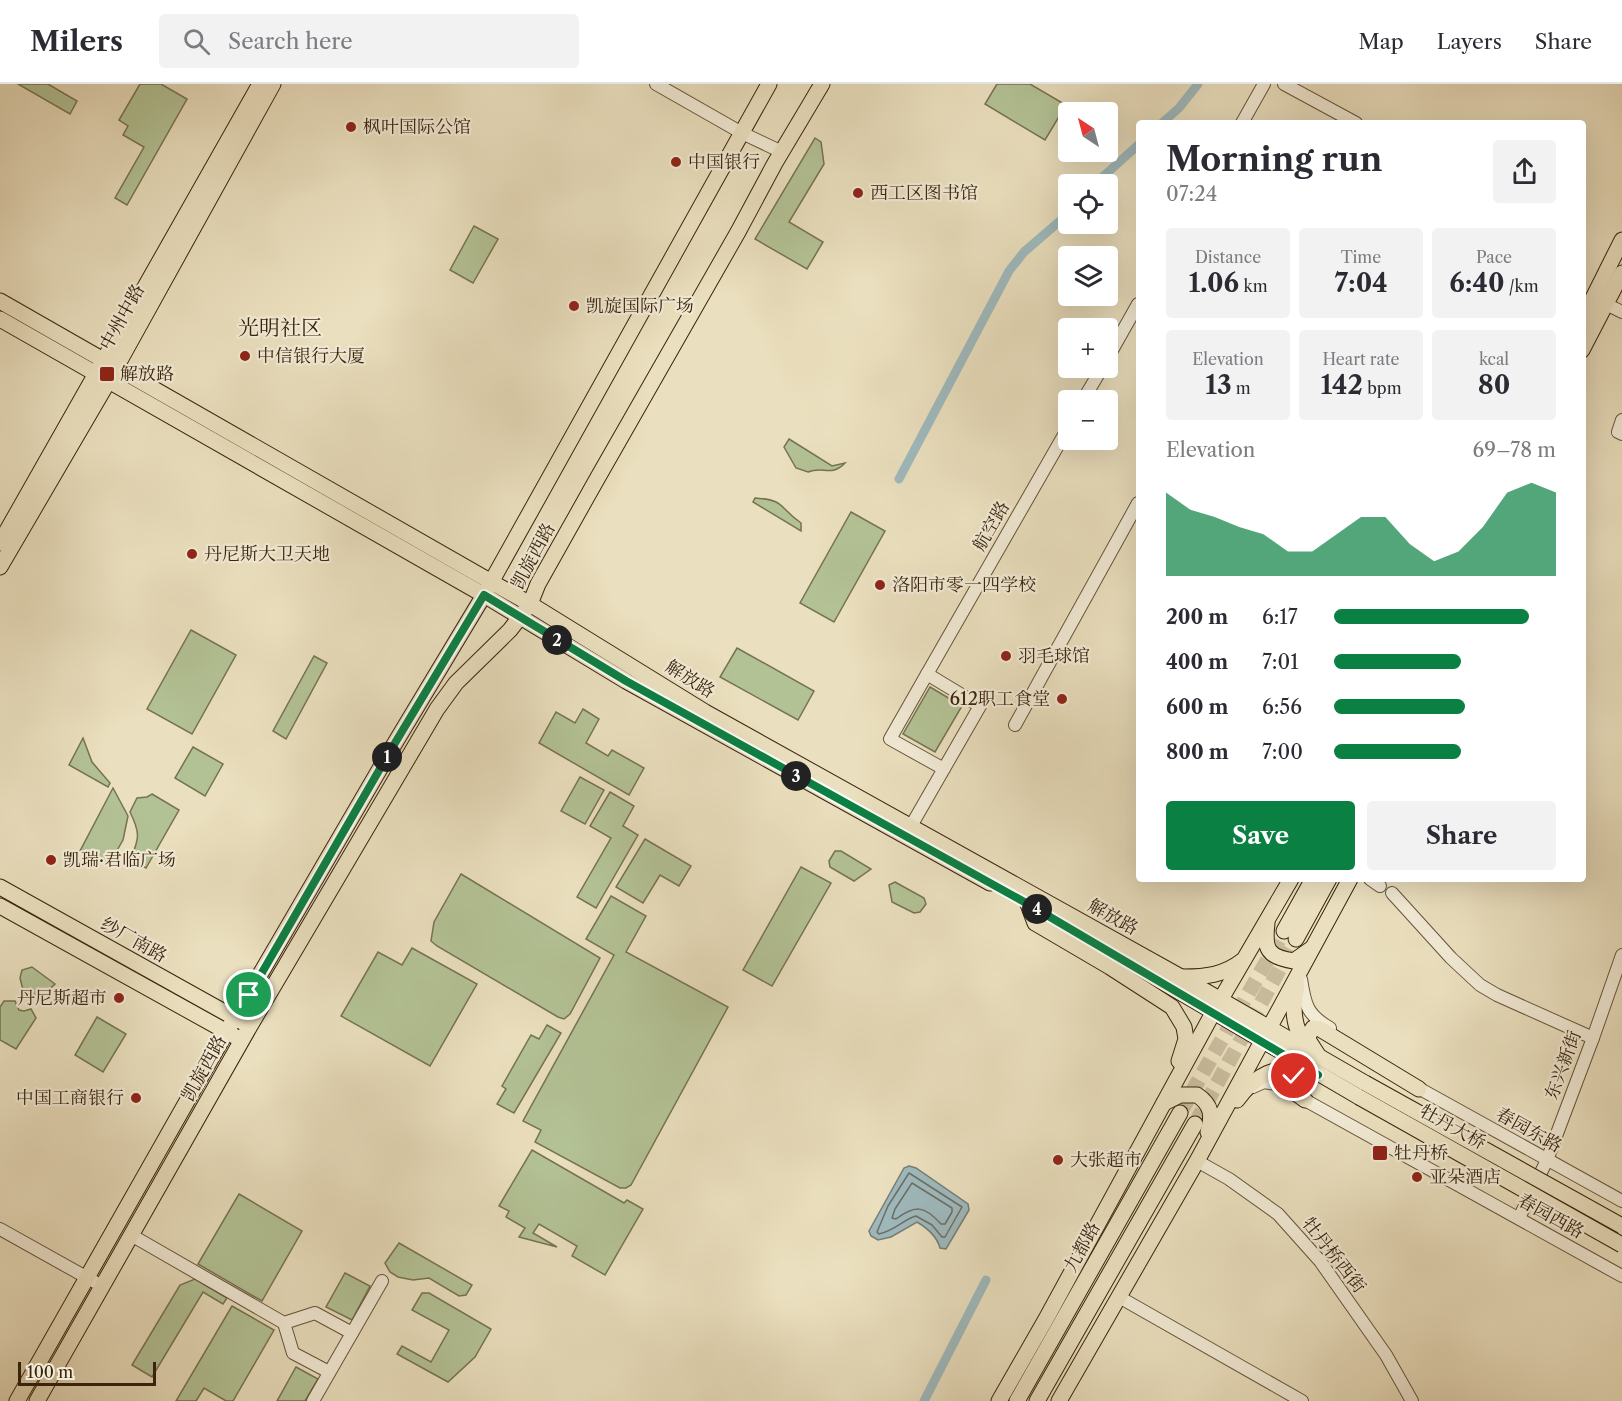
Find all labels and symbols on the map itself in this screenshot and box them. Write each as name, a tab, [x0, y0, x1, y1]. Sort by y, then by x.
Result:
north arrow	[1058, 102, 1118, 162]
place label: 枫叶国际公馆	[363, 116, 471, 138]
marker: 枫叶国际公馆	[344, 120, 358, 134]
place label: 中国银行	[688, 151, 760, 173]
marker: 中国银行	[669, 155, 683, 169]
place label: 西工区图书馆	[870, 182, 978, 204]
marker: 西工区图书馆	[851, 186, 865, 200]
street label: 中州中路	[95, 280, 149, 354]
place label: 凯旋国际广场	[586, 295, 694, 317]
marker: 凯旋国际广场	[567, 299, 581, 313]
district label: 光明社区	[238, 315, 322, 340]
place label: 中信银行大厦	[257, 345, 365, 367]
marker: 中信银行大厦	[238, 349, 252, 363]
place label: 解放路	[120, 363, 174, 385]
marker: 解放路	[98, 365, 116, 383]
street label: 航空路	[968, 497, 1014, 555]
street label: 凯旋西路	[506, 519, 560, 593]
place label: 丹尼斯大卫天地	[204, 543, 330, 565]
marker: 丹尼斯大卫天地	[185, 547, 199, 561]
place label: 洛阳市零一四学校	[892, 574, 1036, 596]
marker: 洛阳市零一四学校	[873, 578, 887, 592]
pin: 2	[542, 625, 572, 655]
place label: 羽毛球馆	[1018, 645, 1090, 667]
marker: 羽毛球馆	[999, 649, 1013, 663]
street label: 解放路	[661, 655, 719, 703]
place label: 612职工食堂	[950, 688, 1050, 710]
marker: 612职工食堂	[1055, 692, 1069, 706]
pin: 1	[372, 742, 402, 772]
pin: 3	[781, 761, 811, 791]
place label: 凯瑞·君临广场	[63, 849, 176, 871]
marker: 凯瑞·君临广场	[44, 853, 58, 867]
pin: 4	[1022, 894, 1052, 924]
street label: 解放路	[1084, 894, 1142, 940]
street label: 纱厂南路	[97, 913, 171, 967]
pin	[223, 969, 274, 1020]
place label: 丹尼斯超市	[17, 987, 107, 1009]
marker: 丹尼斯超市	[112, 991, 126, 1005]
street label: 东兴新街	[1540, 1027, 1586, 1103]
street label: 凯旋西路	[177, 1031, 231, 1105]
pin	[1268, 1050, 1319, 1101]
place label: 中国工商银行	[16, 1087, 124, 1109]
marker: 中国工商银行	[129, 1091, 143, 1105]
street label: 牡丹大桥	[1416, 1100, 1490, 1154]
street label: 春园东路	[1492, 1103, 1566, 1157]
place label: 牡丹桥	[1394, 1142, 1448, 1164]
marker: 牡丹桥	[1371, 1144, 1389, 1162]
place label: 大张超市	[1070, 1149, 1142, 1171]
marker: 大张超市	[1051, 1153, 1065, 1167]
place label: 亚朵酒店	[1429, 1166, 1501, 1188]
marker: 亚朵酒店	[1410, 1170, 1424, 1184]
street label: 春园西路	[1514, 1189, 1588, 1243]
street label: 牡丹桥西街	[1298, 1213, 1370, 1297]
street label: 九都路	[1059, 1218, 1105, 1276]
scale bar	[18, 1359, 156, 1386]

